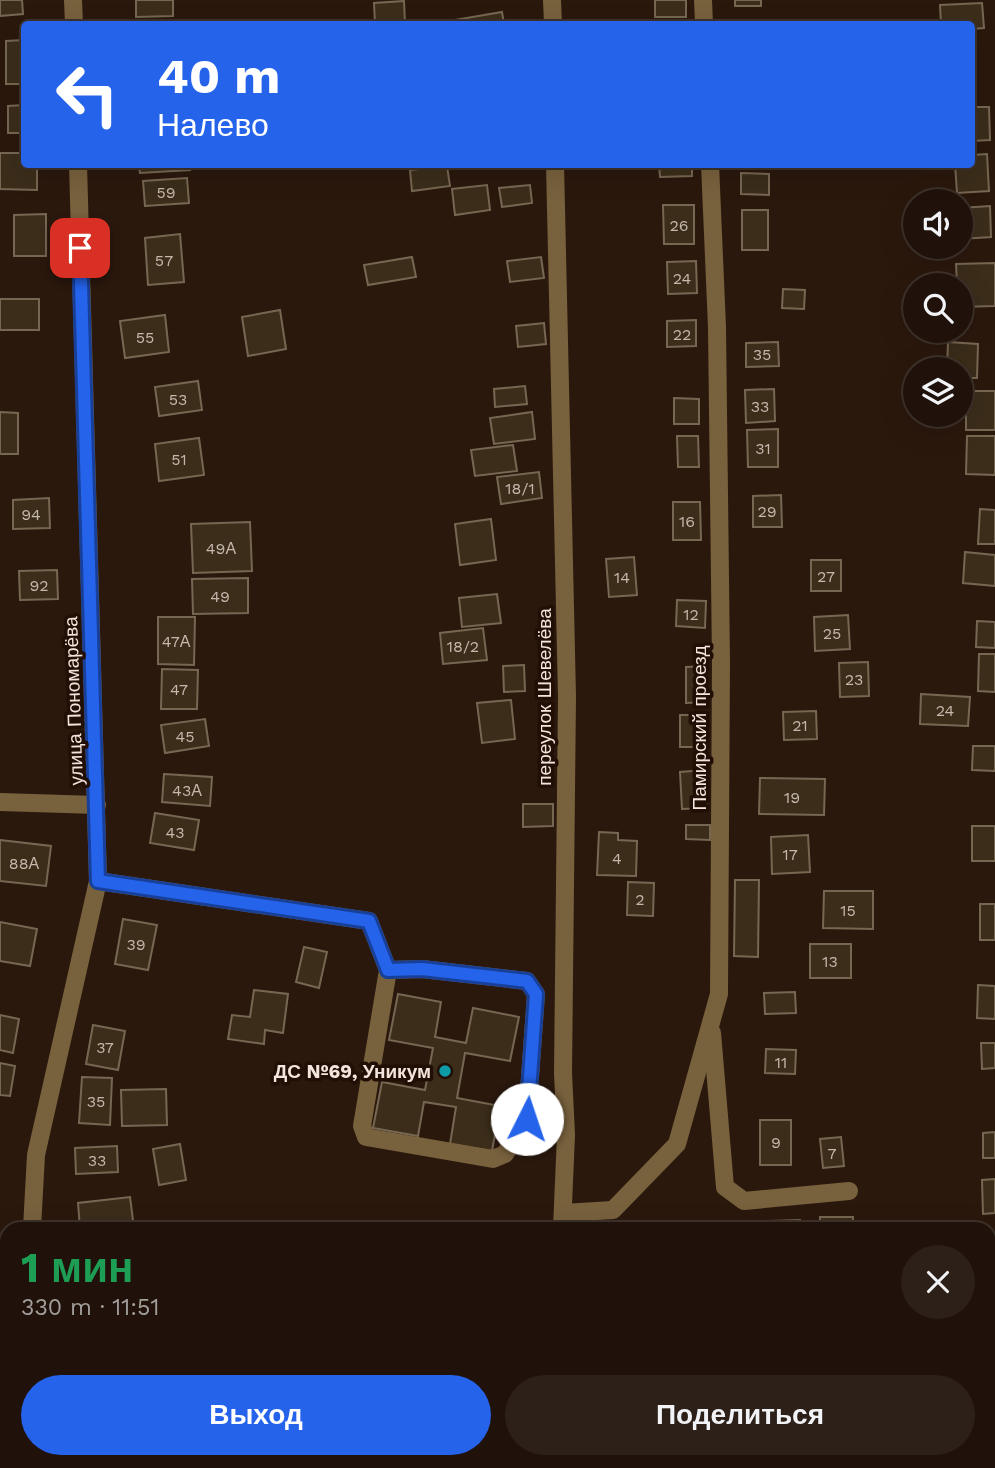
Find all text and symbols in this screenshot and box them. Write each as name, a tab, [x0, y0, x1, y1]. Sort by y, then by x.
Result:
text: 40 m	[157, 47, 280, 105]
icon: left	[42, 49, 133, 140]
text: Налево	[157, 106, 269, 144]
house number: 59	[156, 183, 176, 202]
map controls	[903, 189, 973, 427]
button: sound	[903, 189, 973, 259]
house number: 26	[669, 216, 689, 235]
pin	[50, 218, 110, 278]
icon: arrive	[61, 229, 99, 267]
house number: 57	[155, 251, 173, 270]
house number: 24	[673, 269, 692, 288]
button: search	[903, 273, 973, 343]
house number: 22	[673, 325, 691, 344]
house number: 55	[136, 328, 154, 347]
house number: 35	[753, 345, 771, 364]
button: layers	[903, 357, 973, 427]
house number: 53	[169, 390, 187, 409]
house number: 33	[751, 397, 769, 416]
house number: 31	[755, 439, 771, 458]
house number: 51	[171, 450, 187, 469]
house number: 18/1	[505, 479, 535, 498]
house number: 29	[757, 502, 777, 521]
house number: 94	[21, 505, 41, 524]
house number: 16	[679, 512, 695, 531]
house number: 49А	[206, 539, 236, 558]
house number: 27	[817, 567, 835, 586]
house number: 14	[614, 568, 630, 587]
house number: 92	[29, 576, 49, 595]
house number: 49	[210, 587, 230, 606]
house number: 12	[683, 605, 699, 624]
street label: переулок Шевелёва	[533, 608, 556, 786]
street label: улица Пономарёва	[59, 616, 88, 786]
house number: 25	[823, 624, 841, 643]
house number: 47А	[162, 632, 191, 651]
house number: 18/2	[447, 637, 479, 656]
street label: Памирский проезд	[688, 646, 711, 810]
house number: 23	[845, 670, 863, 689]
house number: 47	[170, 680, 188, 699]
house number: 24	[936, 701, 955, 720]
house number: 21	[792, 716, 808, 735]
house number: 45	[175, 727, 195, 746]
house number: 43А	[172, 781, 202, 800]
house number: 19	[784, 788, 800, 807]
house number: 43	[165, 823, 185, 842]
house number: 17	[782, 845, 798, 864]
house number: 4	[612, 849, 622, 868]
house number: 88А	[9, 854, 40, 873]
house number: 2	[635, 890, 645, 909]
house number: 15	[840, 901, 856, 920]
house number: 39	[126, 935, 146, 954]
house number: 13	[822, 952, 838, 971]
house number: 37	[96, 1038, 114, 1057]
house number: 11	[775, 1053, 787, 1072]
place label: ДС №69, Уникум	[274, 1060, 431, 1083]
marker: ДС №69, Уникум	[437, 1063, 453, 1079]
position arrow	[490, 1082, 564, 1156]
house number: 35	[87, 1092, 105, 1111]
house number: 9	[771, 1133, 781, 1152]
house number: 7	[828, 1144, 837, 1163]
house number: 33	[88, 1151, 106, 1170]
text: 1 мин	[21, 1243, 133, 1292]
button: close	[901, 1245, 975, 1319]
text: 330 m · 11:51	[21, 1294, 159, 1321]
button: Выход	[21, 1375, 491, 1455]
button: Поделиться	[505, 1375, 975, 1455]

